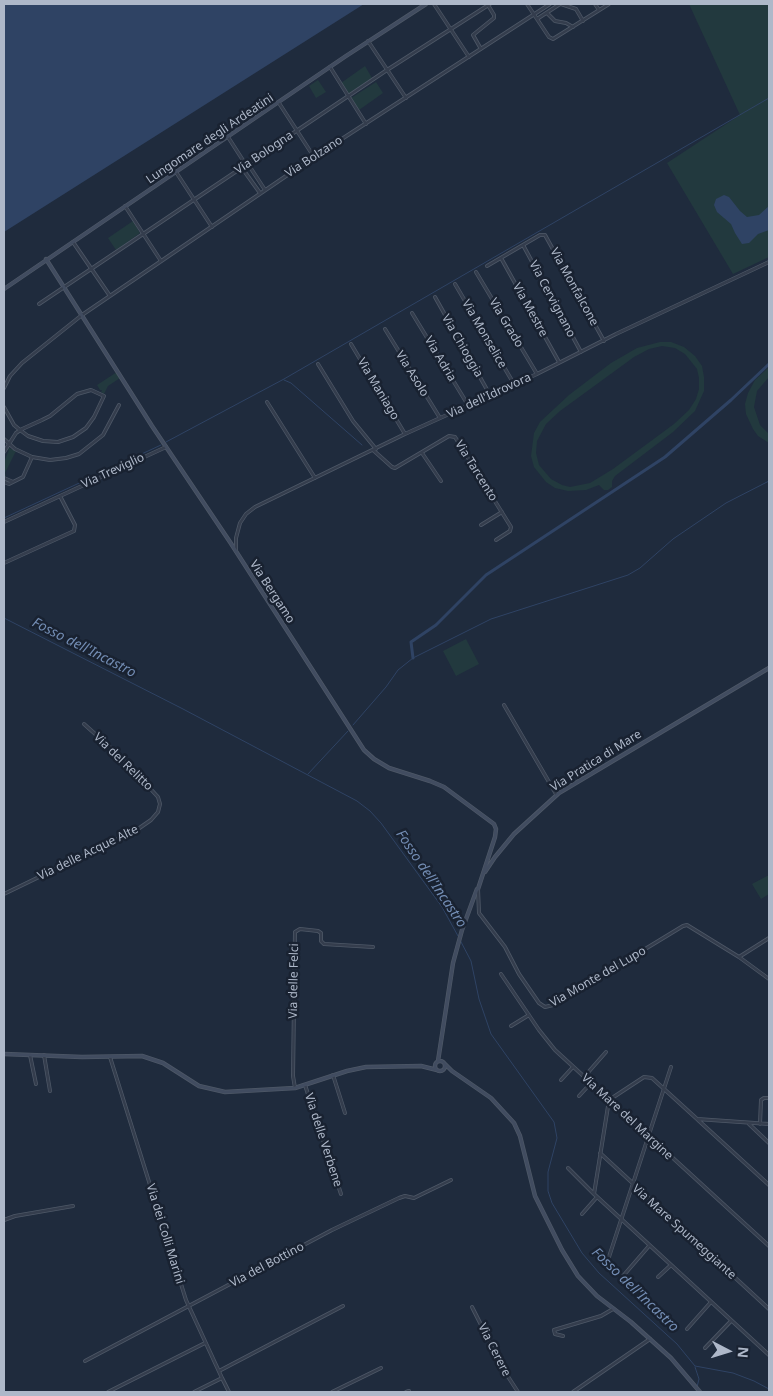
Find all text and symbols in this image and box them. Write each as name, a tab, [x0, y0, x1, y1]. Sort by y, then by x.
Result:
street label: Lungomare degli Ardeatini	[144, 91, 276, 187]
street label: Via Bologna	[232, 128, 296, 178]
street label: Via Bolzano	[283, 133, 345, 181]
street label: Via Monfalcone	[547, 246, 601, 328]
street label: Via Cervignano	[526, 258, 578, 340]
street label: Via Mestre	[509, 281, 551, 339]
street label: Via Grado	[486, 296, 526, 350]
street label: Via Monselice	[459, 297, 509, 371]
street label: Via Chioggia	[438, 312, 486, 380]
street label: Via Adria	[421, 334, 459, 384]
street label: Via Asolo	[392, 348, 432, 400]
street label: Via Maniago	[354, 355, 402, 423]
street label: Via dell'Idrovora	[445, 370, 533, 422]
street label: Via Tarcento	[452, 438, 500, 504]
street label: Via Treviglio	[79, 450, 147, 492]
street label: Via Bergamo	[246, 558, 298, 626]
water label: Fosso dell'Incastro	[29, 615, 139, 681]
street label: Via Pratica di Mare	[548, 727, 644, 795]
street label: Via del Relitto	[90, 730, 156, 794]
street label: Via delle Acque Alte	[35, 822, 141, 884]
water label: Fosso dell'Incastro	[392, 827, 470, 931]
street label: Via delle Felci	[286, 943, 302, 1019]
street label: Via Monte del Lupo	[547, 944, 649, 1010]
street label: Via Mare del Margine	[578, 1071, 676, 1163]
street label: Via delle Verbene	[301, 1091, 345, 1189]
street label: Via dei Colli Marini	[143, 1182, 187, 1286]
street label: Via Mare Spumeggiante	[629, 1182, 739, 1282]
street label: Via del Bottino	[227, 1239, 307, 1291]
water label: Fosso dell'Incastro	[588, 1244, 682, 1336]
street label: Via Cerere	[475, 1321, 513, 1379]
north arrow	[703, 1326, 753, 1376]
text: N	[733, 1346, 753, 1359]

